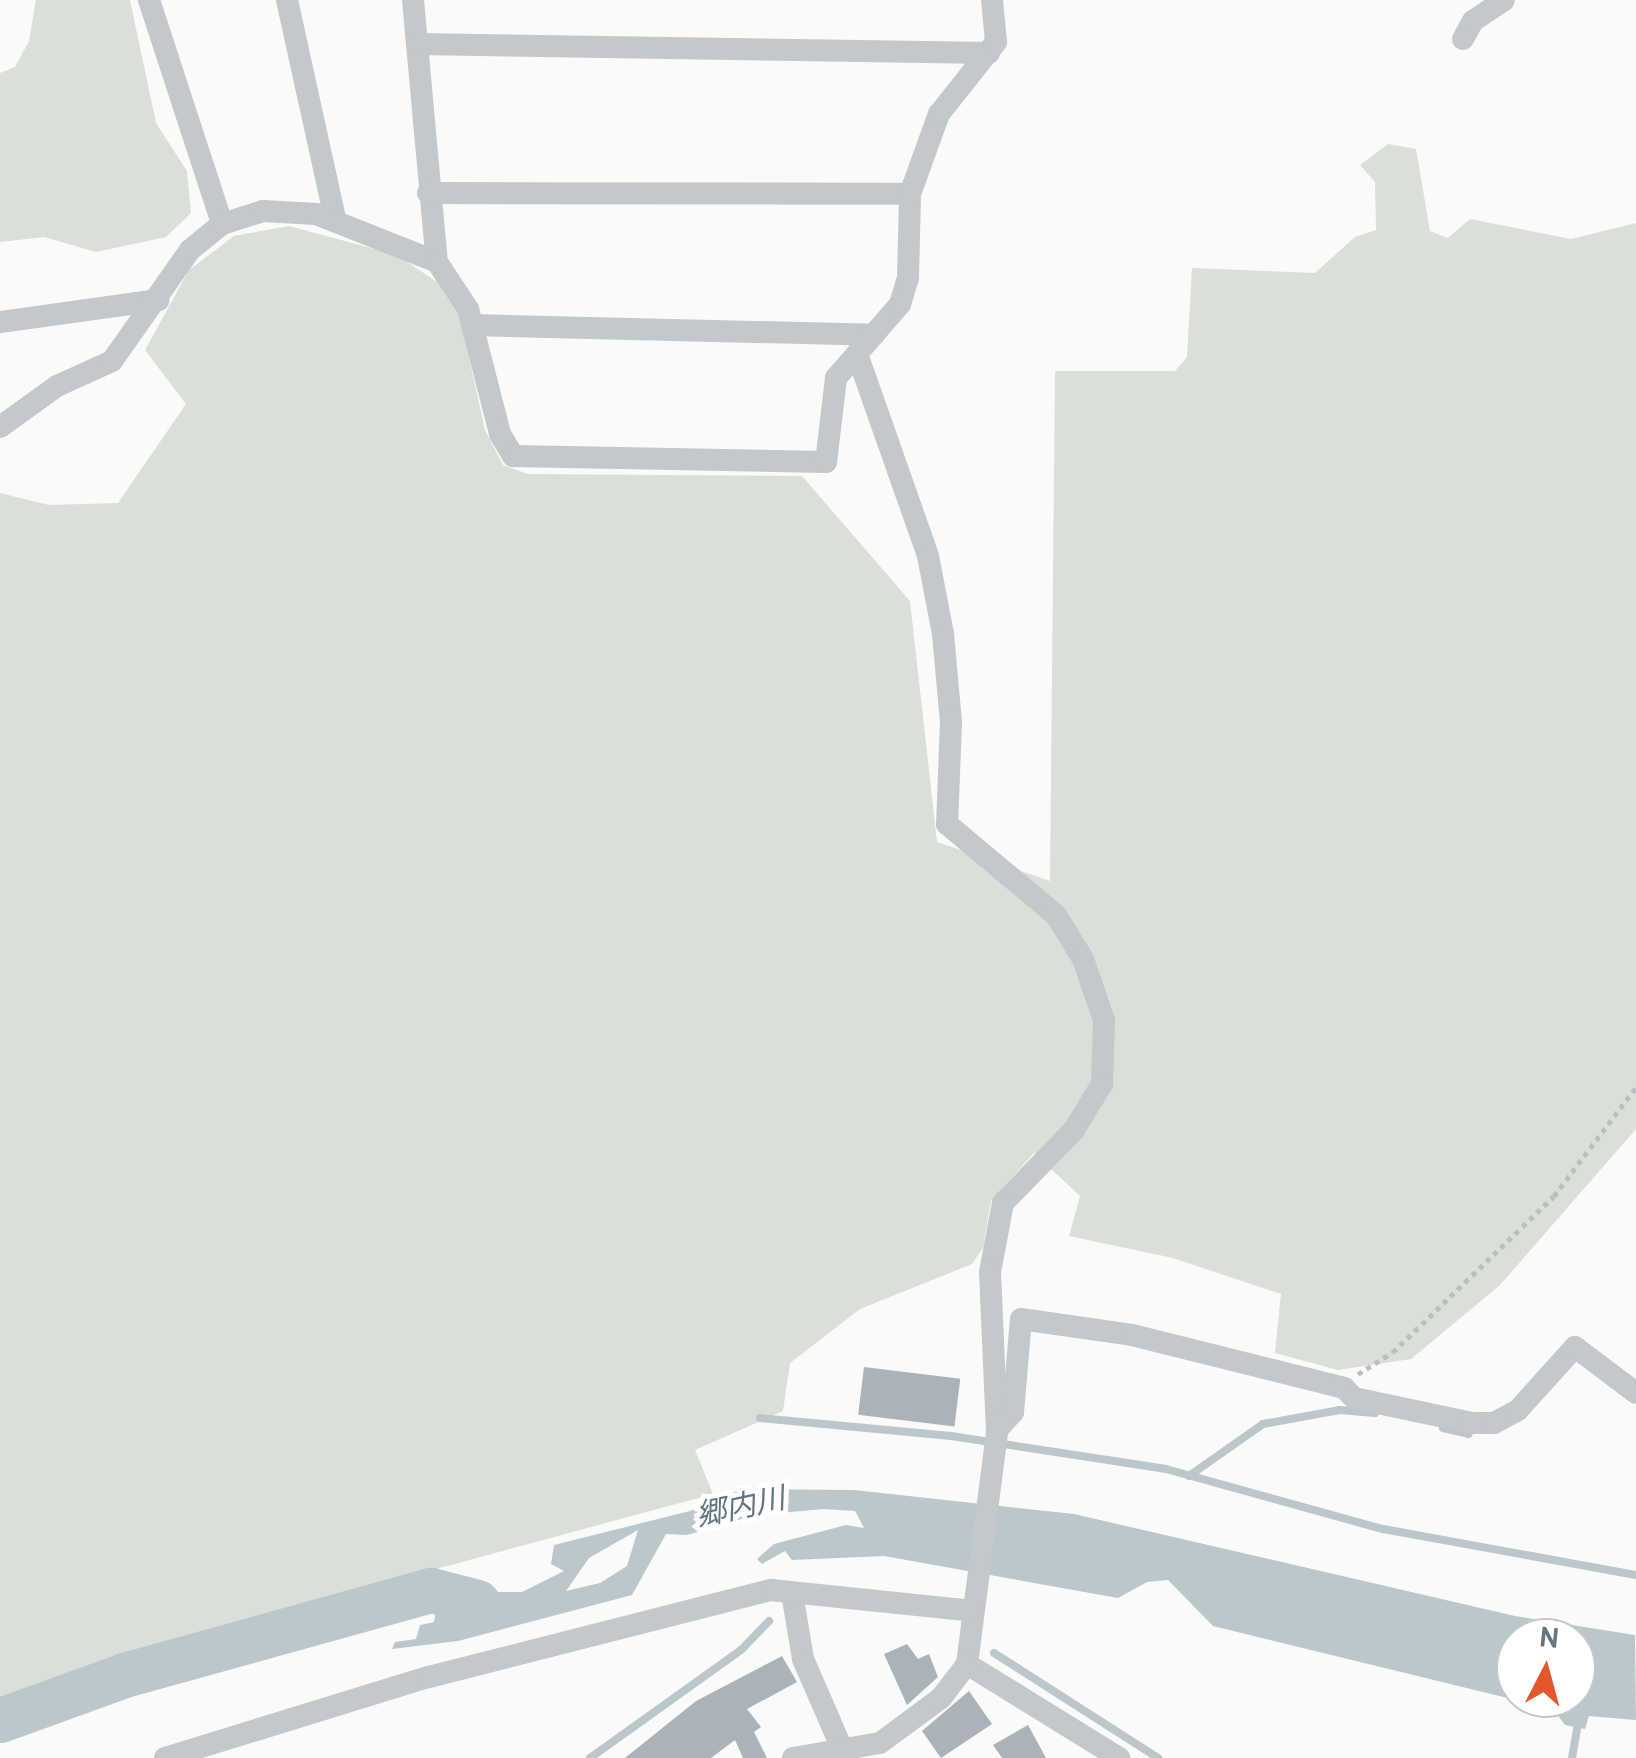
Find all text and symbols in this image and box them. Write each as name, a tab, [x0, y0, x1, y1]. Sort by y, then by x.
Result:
water label: 郷内川	[693, 1483, 789, 1537]
north arrow	[1496, 1618, 1596, 1718]
text: N	[1537, 1621, 1561, 1659]

